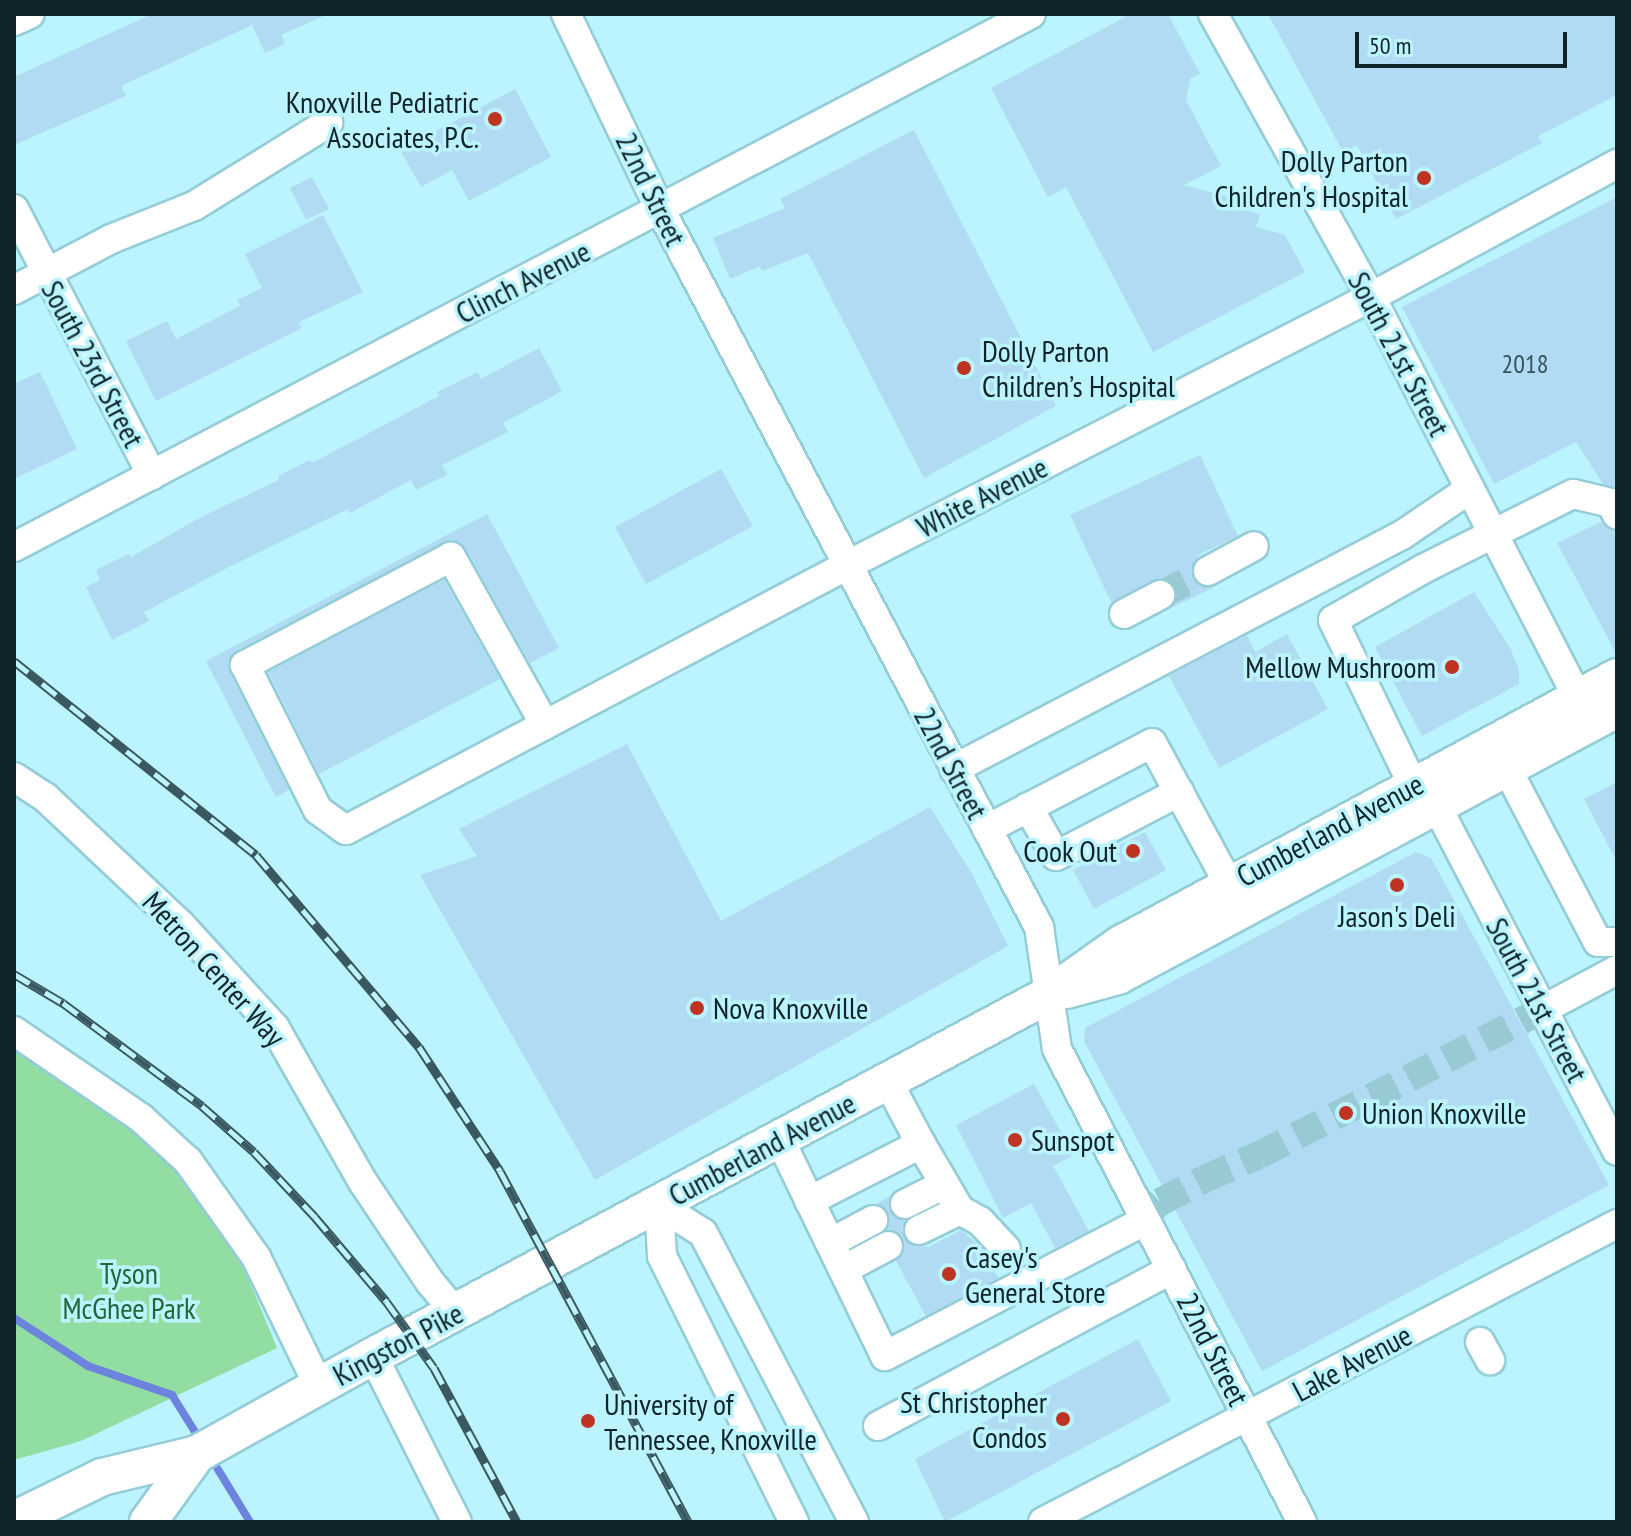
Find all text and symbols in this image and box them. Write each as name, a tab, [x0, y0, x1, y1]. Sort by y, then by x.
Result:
scale bar	[1359, 16, 1571, 66]
text: 50 m	[1369, 30, 1411, 61]
place label: Knoxville Pediatric Associates, P.C.	[286, 84, 479, 154]
marker: Knoxville Pediatric Associates, P.C.	[486, 110, 504, 128]
street label: 22nd Street	[608, 126, 694, 252]
place label: Dolly Parton Children's Hospital	[1214, 143, 1408, 214]
marker: Dolly Parton Children's Hospital	[1415, 169, 1433, 187]
street label: Clinch Avenue	[450, 233, 596, 331]
street label: South 21st Street	[1341, 266, 1457, 442]
street label: South 23rd Street	[34, 275, 152, 453]
place label: Dolly Parton Children’s Hospital	[982, 333, 1175, 404]
house number: 2018	[1502, 348, 1548, 380]
marker: Dolly Parton Children’s Hospital	[953, 357, 975, 379]
street label: White Avenue	[910, 449, 1054, 545]
place label: Mellow Mushroom	[1245, 649, 1436, 685]
marker: Mellow Mushroom	[1443, 658, 1461, 676]
street label: 22nd Street	[907, 701, 995, 825]
street label: Cumberland Avenue	[1230, 766, 1430, 894]
place label: Cook Out	[1022, 833, 1117, 869]
marker: Cook Out	[1124, 842, 1142, 860]
marker: Jason's Deli	[1388, 876, 1406, 894]
street label: Metron Center Way	[135, 884, 293, 1054]
place label: Jason's Deli	[1338, 898, 1456, 934]
street label: South 21st Street	[1479, 912, 1595, 1088]
place label: Nova Knoxville	[713, 990, 868, 1026]
marker: Nova Knoxville	[688, 999, 706, 1017]
street label: Cumberland Avenue	[662, 1085, 862, 1213]
place label: Union Knoxville	[1362, 1095, 1526, 1131]
marker: Union Knoxville	[1337, 1104, 1355, 1122]
place label: Sunspot	[1031, 1122, 1114, 1158]
marker: Sunspot	[1006, 1131, 1024, 1149]
place label: Casey's General Store	[965, 1239, 1106, 1310]
park label: Tyson McGhee Park	[62, 1255, 196, 1326]
marker: Casey's General Store	[940, 1265, 958, 1283]
street label: 22nd Street	[1169, 1287, 1257, 1411]
street label: Kingston Pike	[327, 1295, 469, 1393]
street label: Lake Avenue	[1286, 1317, 1418, 1409]
place label: St Christopher Condos	[900, 1384, 1047, 1454]
place label: University of Tennessee, Knoxville	[604, 1386, 819, 1456]
marker: St Christopher Condos	[1054, 1410, 1072, 1428]
marker: University of Tennessee, Knoxville	[579, 1412, 597, 1430]

